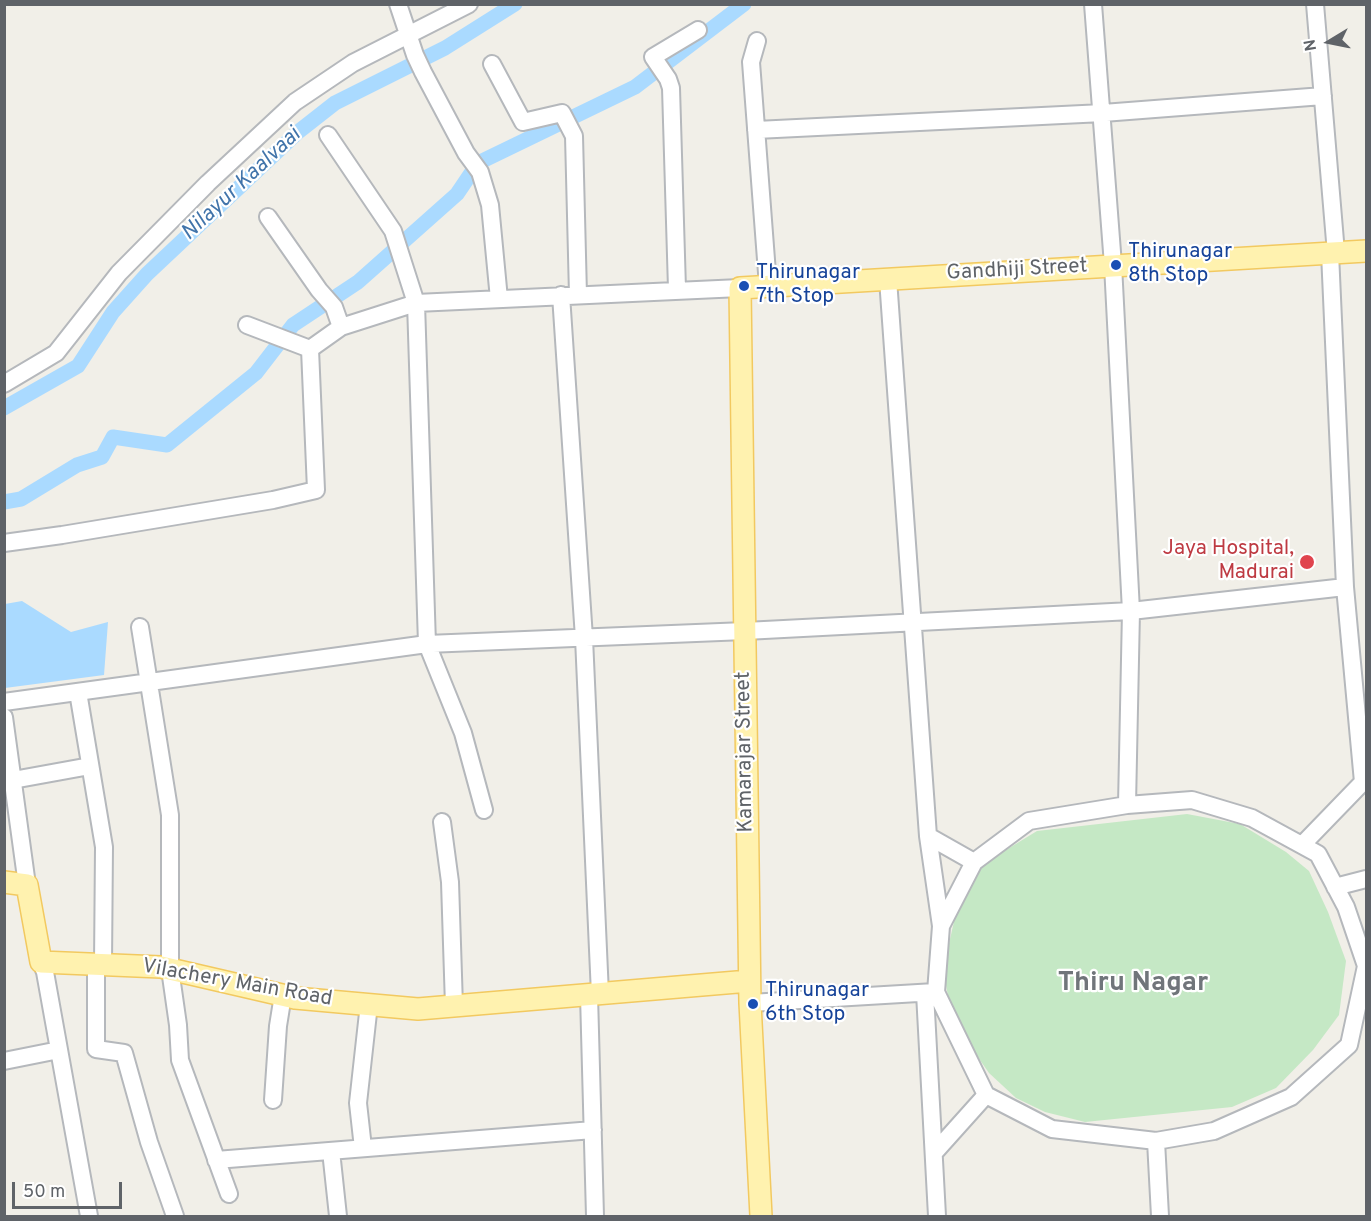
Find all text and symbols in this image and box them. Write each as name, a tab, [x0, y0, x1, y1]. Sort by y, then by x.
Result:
north arrow	[1299, 12, 1359, 72]
text: N	[1300, 38, 1322, 53]
water label: Nilayur Kaalvaai	[177, 123, 307, 247]
place label: Thirunagar 8th Stop	[1128, 240, 1232, 290]
street label: Gandhiji Street	[946, 255, 1088, 287]
marker: Thirunagar 8th Stop	[1109, 258, 1123, 272]
place label: Thirunagar 7th Stop	[756, 261, 860, 311]
marker: Thirunagar 7th Stop	[737, 279, 751, 293]
place label: Jaya Hospital, Madurai	[1163, 537, 1294, 587]
marker: Jaya Hospital, Madurai	[1298, 553, 1316, 571]
street label: Kamarajar Street	[732, 671, 760, 833]
street label: Vilachery Main Road	[140, 955, 334, 1013]
district label: Thiru Nagar	[1058, 969, 1208, 1001]
place label: Thirunagar 6th Stop	[765, 979, 869, 1029]
marker: Thirunagar 6th Stop	[746, 997, 760, 1011]
scale bar	[15, 1170, 124, 1208]
text: 50 m	[23, 1181, 65, 1204]

